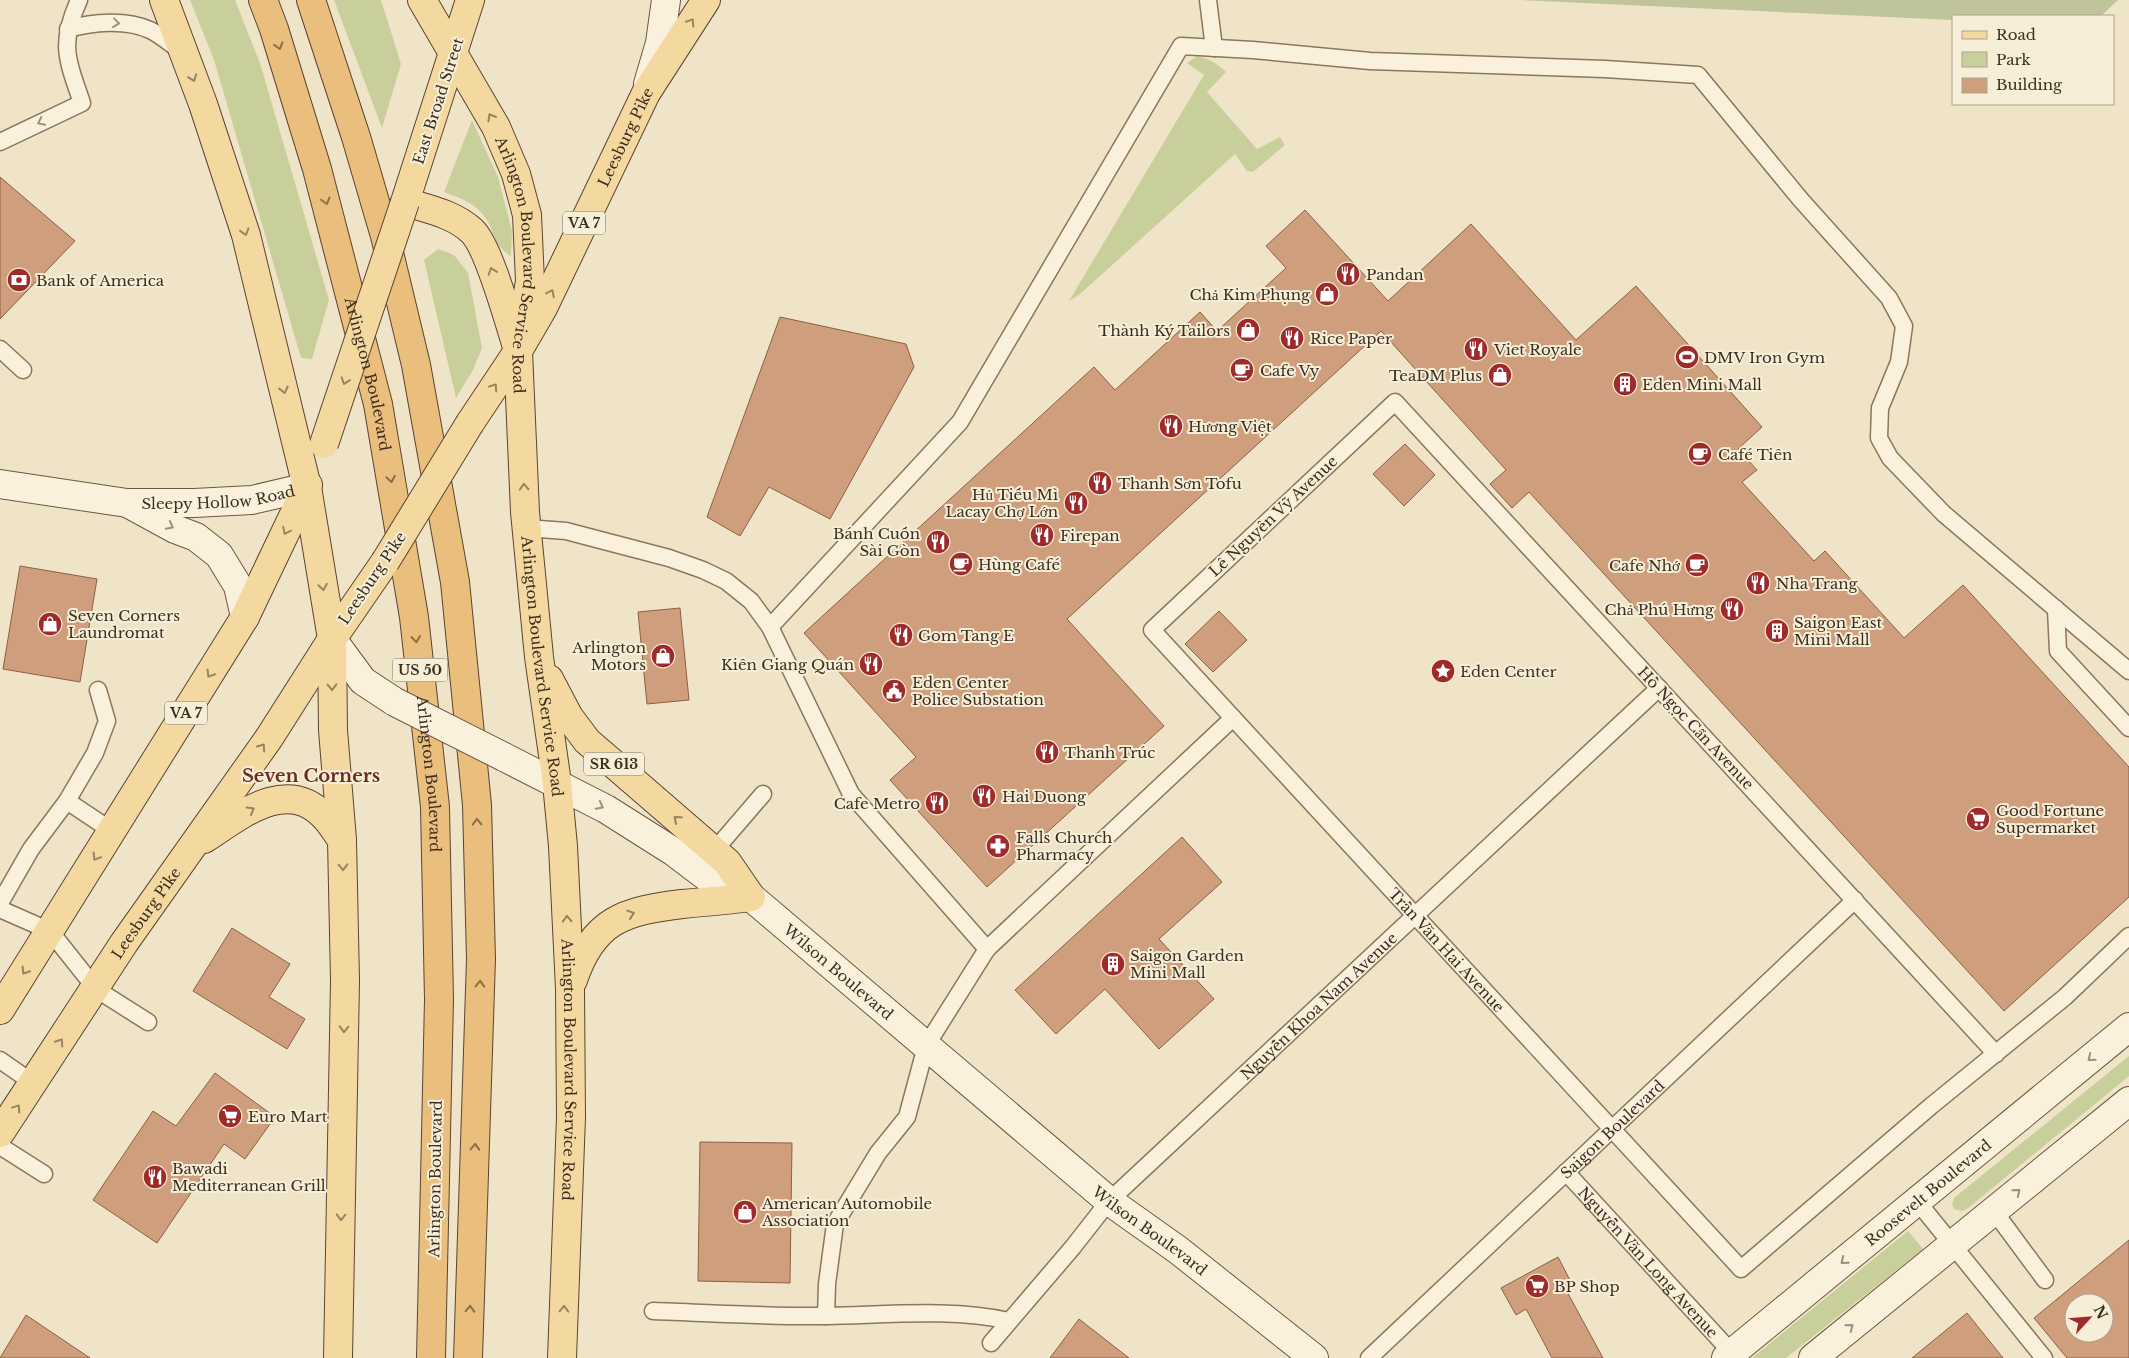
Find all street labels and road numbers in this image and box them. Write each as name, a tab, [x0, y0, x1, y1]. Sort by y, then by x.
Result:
street label: East Broad Street	[409, 35, 468, 167]
street label: Leesburg Pike	[593, 83, 657, 190]
street label: Arlington Boulevard Service Road	[491, 132, 540, 394]
road number: VA 7	[563, 212, 605, 234]
street label: Arlington Boulevard	[341, 294, 395, 452]
street label: Lê Nguyên Vỹ Avenue	[1205, 451, 1341, 581]
street label: Sleepy Hollow Road	[141, 481, 297, 513]
street label: Leesburg Pike	[334, 528, 410, 628]
street label: Arlington Boulevard Service Road	[518, 534, 568, 797]
road number: US 50	[392, 658, 448, 682]
street label: Hồ Ngọc Cẩn Avenue	[1634, 662, 1758, 794]
street label: Arlington Boulevard	[413, 693, 445, 852]
road number: VA 7	[165, 701, 207, 724]
road number: SR 613	[584, 752, 644, 776]
street label: Leesburg Pike	[107, 863, 184, 962]
street label: Trần Văn Hai Avenue	[1385, 884, 1509, 1016]
street label: Wilson Boulevard	[779, 919, 898, 1023]
street label: Nguyễn Khoa Nam Avenue	[1236, 928, 1401, 1083]
street label: Arlington Boulevard Service Road	[558, 937, 581, 1201]
street label: Saigon Boulevard	[1556, 1075, 1668, 1182]
street label: Arlington Boulevard	[424, 1100, 446, 1259]
street label: Roosevelt Boulevard	[1861, 1135, 1995, 1250]
street label: Wilson Boulevard	[1088, 1181, 1211, 1279]
street label: Nguyễn Văn Long Avenue	[1574, 1182, 1722, 1341]

